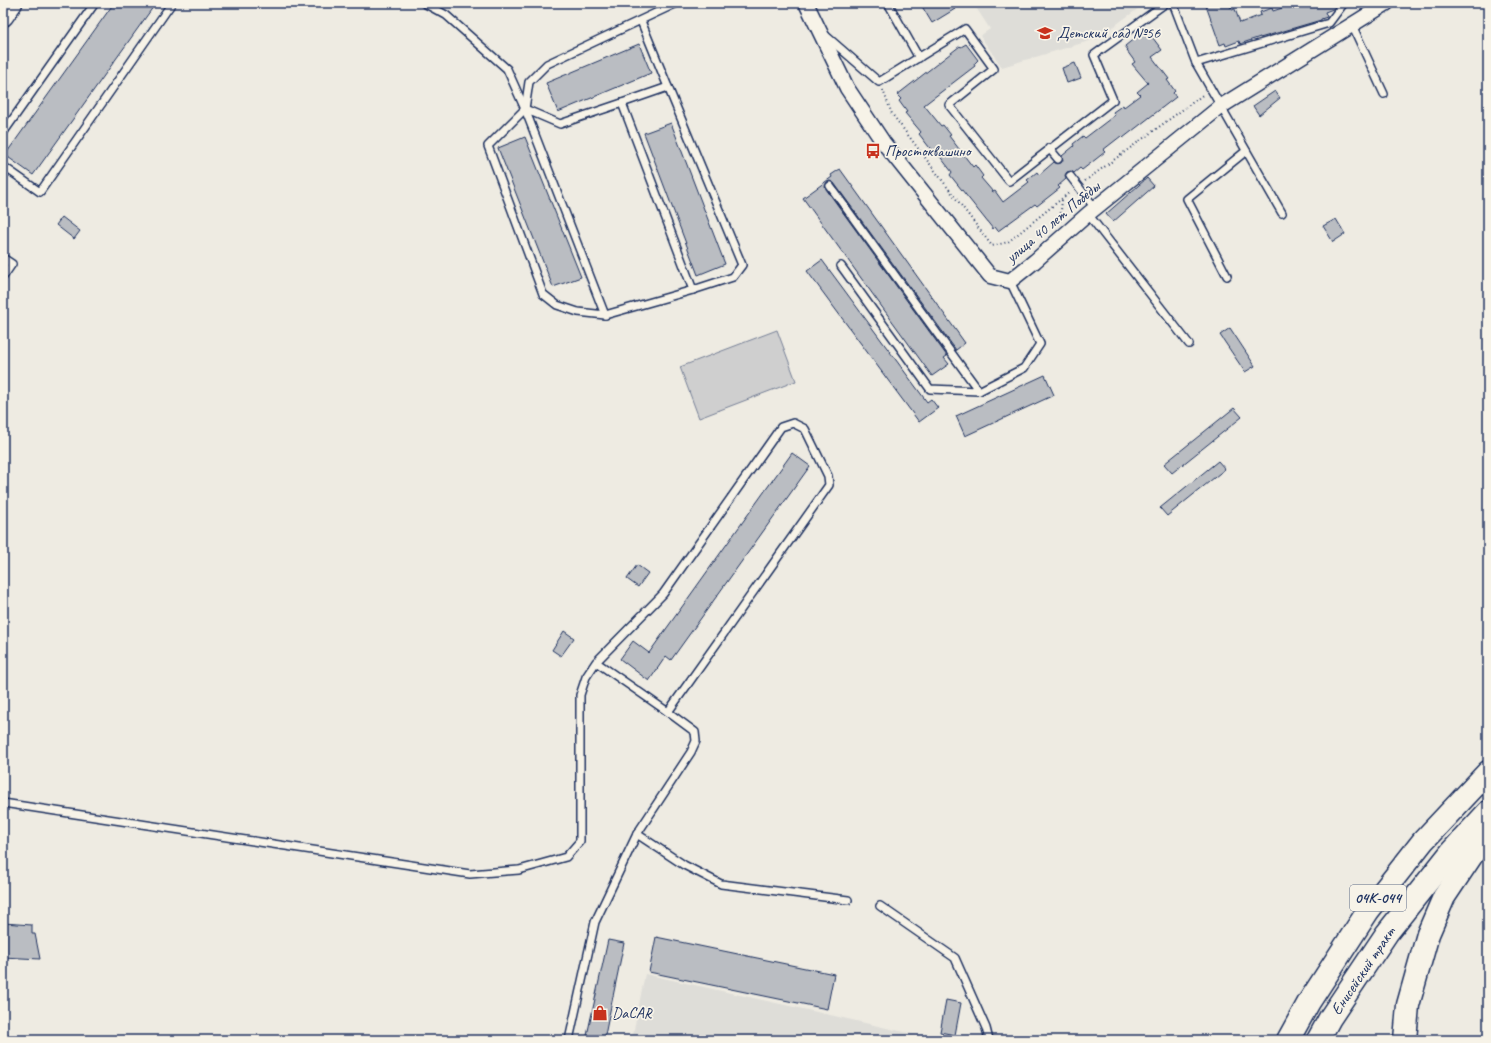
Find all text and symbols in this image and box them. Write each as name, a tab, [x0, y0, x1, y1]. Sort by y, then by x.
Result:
place label: Детский сад №56	[1057, 23, 1161, 43]
school or university icon: Детский сад №56	[1036, 24, 1054, 42]
place label: Простоквашино	[885, 141, 973, 161]
bus stop icon: Простоквашино	[864, 142, 882, 160]
street label: улица 40 лет Победы	[1001, 176, 1105, 268]
road number: 04К-044	[1350, 885, 1406, 911]
street label: Енисейский тракт	[1326, 922, 1401, 1019]
place label: DaCAR	[612, 1003, 653, 1023]
shop icon: DaCAR	[591, 1004, 609, 1022]

